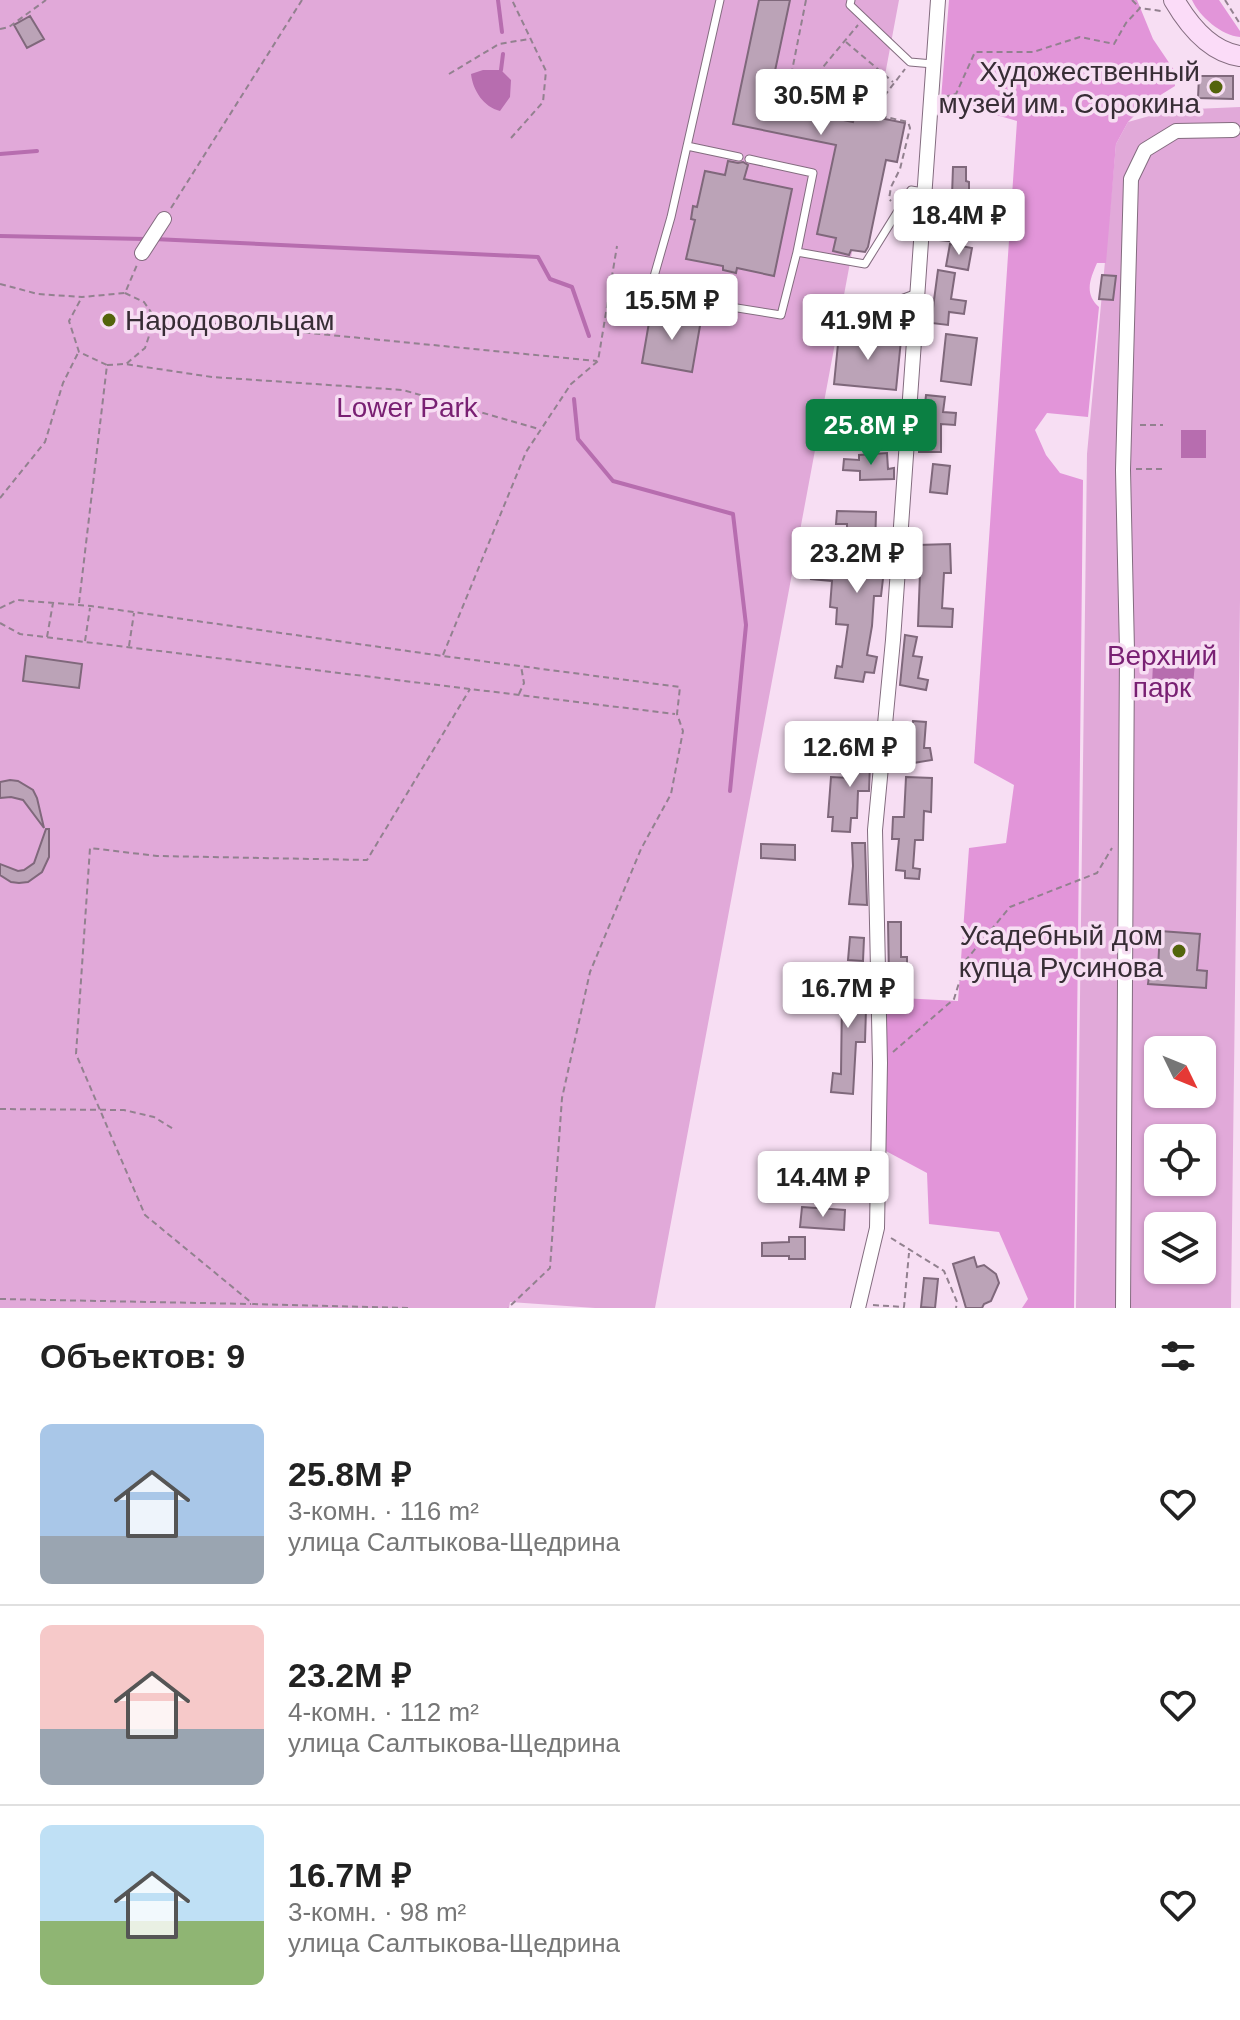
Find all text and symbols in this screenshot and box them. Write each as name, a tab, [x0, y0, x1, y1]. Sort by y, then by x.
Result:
place label: Художественный музей им. Сорокина	[939, 56, 1200, 119]
pin: 30.5M ₽	[747, 69, 895, 137]
marker: Художественный музей им. Сорокина	[1207, 78, 1225, 96]
text: 30.5M ₽	[774, 80, 868, 110]
pin: 18.4M ₽	[885, 189, 1033, 257]
text: 18.4M ₽	[912, 200, 1006, 230]
pin: 15.5M ₽	[598, 274, 746, 342]
text: 15.5M ₽	[625, 285, 719, 315]
pin: 41.9M ₽	[794, 294, 942, 362]
place label: Народовольцам	[125, 305, 335, 336]
text: 41.9M ₽	[821, 305, 915, 335]
marker: Народовольцам	[100, 311, 118, 329]
park label: Lower Park	[336, 392, 479, 423]
pin: 25.8M ₽	[797, 399, 945, 467]
text: 25.8M ₽	[824, 410, 918, 440]
pin: 23.2M ₽	[783, 527, 931, 595]
text: 23.2M ₽	[810, 538, 904, 568]
park label: Верхний парк	[1107, 640, 1217, 703]
pin: 12.6M ₽	[776, 721, 924, 789]
text: 12.6M ₽	[803, 732, 897, 762]
place label: Усадебный дом купца Русинова	[959, 920, 1163, 983]
marker: Усадебный дом купца Русинова	[1170, 942, 1188, 960]
pin: 16.7M ₽	[774, 962, 922, 1030]
text: 16.7M ₽	[801, 973, 895, 1003]
north arrow	[1144, 1036, 1216, 1108]
map controls	[1144, 1036, 1216, 1284]
button: locate	[1144, 1124, 1216, 1196]
pin: 14.4M ₽	[749, 1151, 897, 1219]
text: 14.4M ₽	[776, 1162, 870, 1192]
button: layers	[1144, 1212, 1216, 1284]
icon: filters	[1156, 1334, 1200, 1378]
text: Объектов: 9	[40, 1337, 245, 1375]
text: 25.8M ₽	[288, 1455, 412, 1493]
icon: home	[104, 1456, 200, 1552]
icon: heart	[1156, 1482, 1200, 1526]
text: 3-комн. · 116 m²	[288, 1496, 479, 1526]
text: улица Салтыкова-Щедрина	[288, 1527, 620, 1557]
text: 23.2M ₽	[288, 1656, 412, 1694]
icon: home	[104, 1657, 200, 1753]
icon: heart	[1156, 1683, 1200, 1727]
text: 4-комн. · 112 m²	[288, 1697, 479, 1727]
text: улица Салтыкова-Щедрина	[288, 1728, 620, 1758]
text: 16.7M ₽	[288, 1856, 412, 1894]
icon: home	[104, 1857, 200, 1953]
icon: heart	[1156, 1883, 1200, 1927]
text: 3-комн. · 98 m²	[288, 1897, 466, 1927]
text: улица Салтыкова-Щедрина	[288, 1928, 620, 1958]

